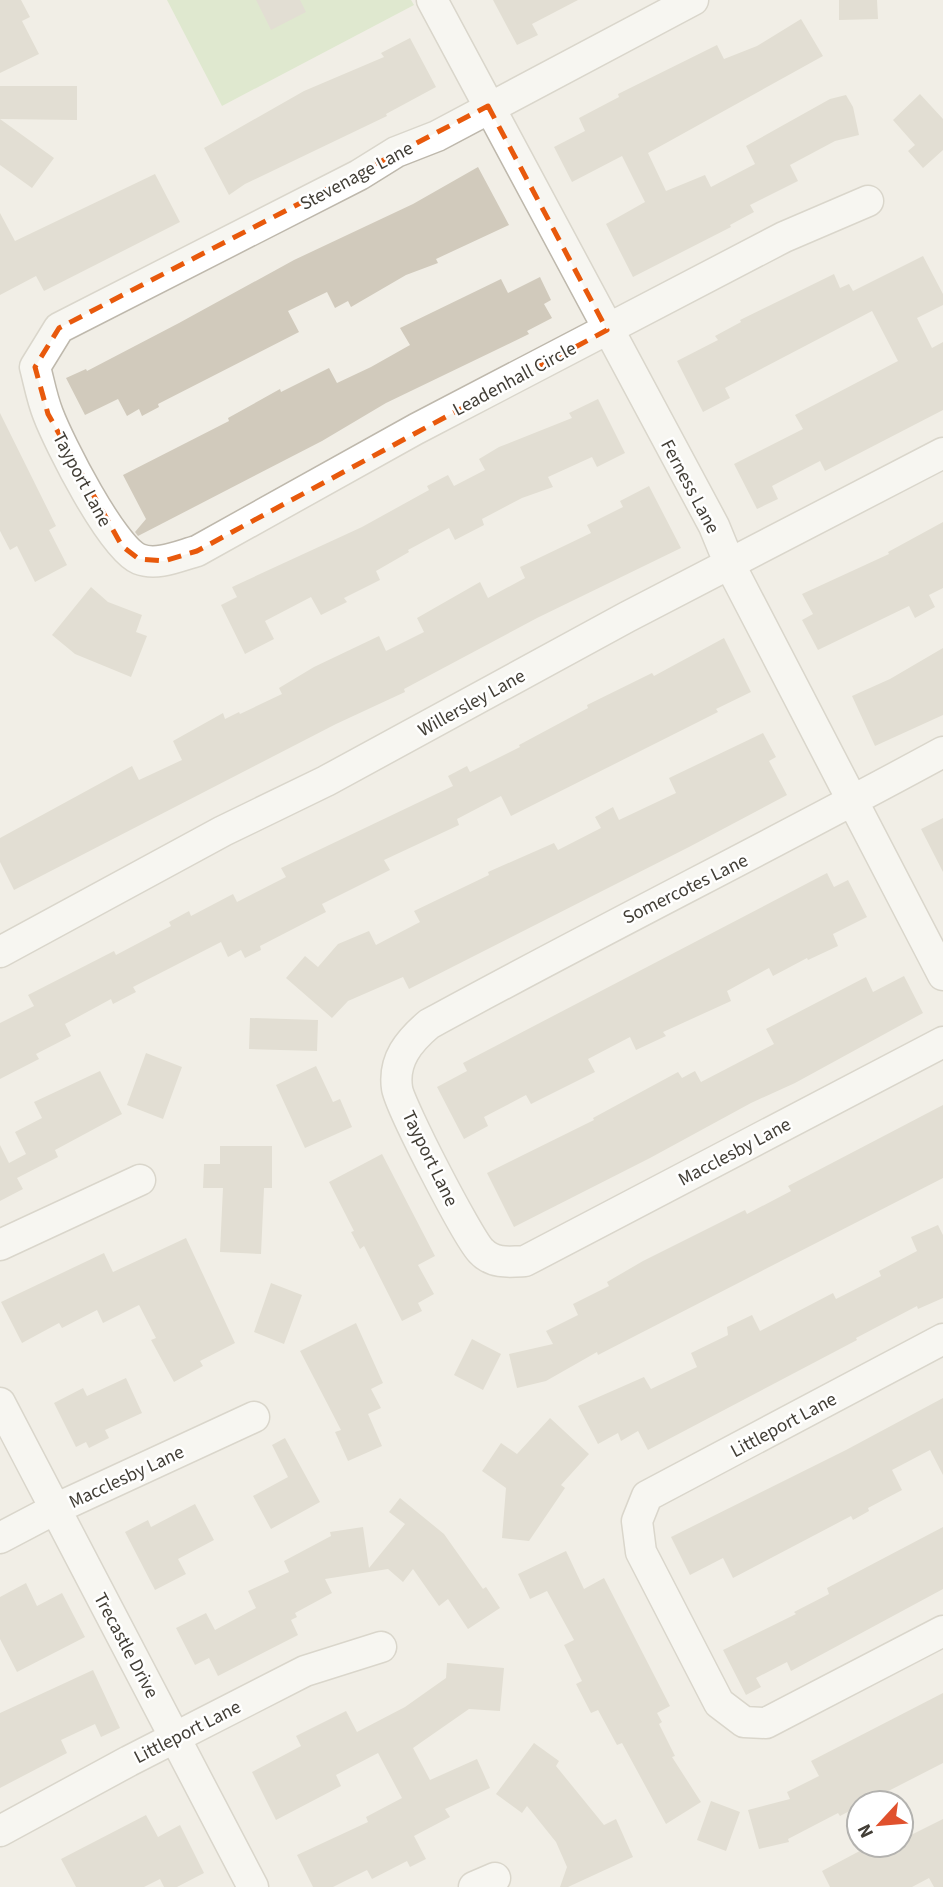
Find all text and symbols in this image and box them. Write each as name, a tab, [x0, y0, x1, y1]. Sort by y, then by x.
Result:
street label: Stevenage Lane	[295, 135, 418, 218]
street label: Leadenhall Circle	[448, 335, 581, 423]
street label: Tayport Lane	[45, 428, 118, 532]
street label: Ferness Lane	[654, 435, 726, 539]
street label: Willersley Lane	[413, 663, 530, 744]
street label: Somercotes Lane	[619, 847, 753, 931]
street label: Tayport Lane	[395, 1106, 464, 1211]
street label: Macclesby Lane	[673, 1111, 796, 1193]
street label: Littleport Lane	[726, 1386, 842, 1465]
street label: Macclesby Lane	[65, 1439, 189, 1516]
street label: Trecastle Drive	[86, 1588, 165, 1703]
street label: Littleport Lane	[129, 1694, 246, 1771]
north arrow	[845, 1789, 915, 1859]
text: N	[851, 1819, 881, 1842]

